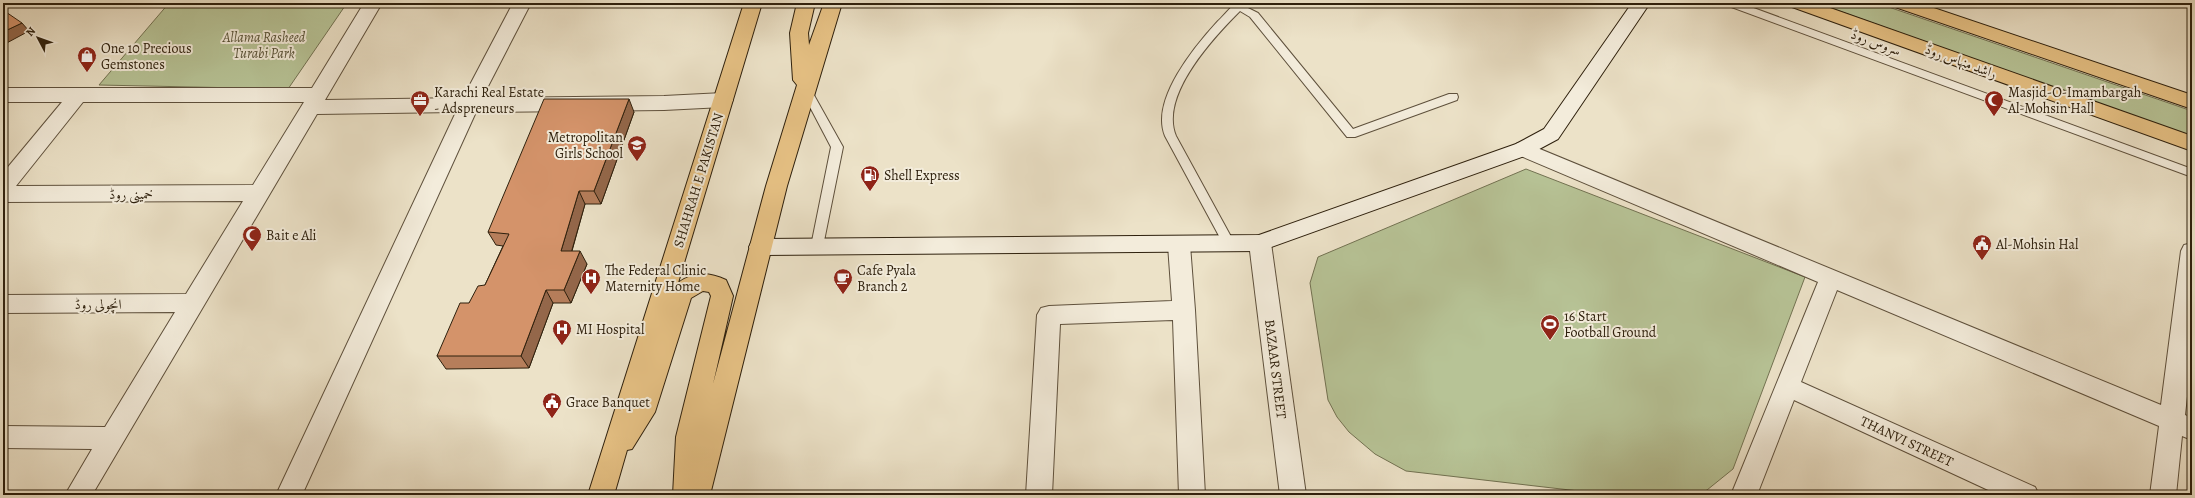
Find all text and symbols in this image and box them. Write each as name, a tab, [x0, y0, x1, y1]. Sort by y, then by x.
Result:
north arrow	[18, 18, 58, 58]
text: N	[23, 24, 39, 40]
street label: سروس روڈ	[1848, 25, 1904, 60]
park label: Allama Rasheed Turabi Park	[222, 28, 306, 63]
place label: One 10 Precious Gemstones	[101, 39, 192, 74]
street label: راشد منہاس روڈ	[1922, 40, 1999, 83]
shop icon: One 10 Precious Gemstones	[76, 45, 98, 73]
place label: Karachi Real Estate - Adspreneurs	[434, 83, 544, 118]
place label: Masjid-O-Imambargah Al-Mohsin Hall	[2007, 83, 2142, 118]
office icon: Karachi Real Estate - Adspreneurs	[409, 89, 431, 117]
mosque icon: Masjid-O-Imambargah Al-Mohsin Hall	[1983, 89, 2005, 117]
street label: SHAHRAH E PAKISTAN	[669, 110, 728, 250]
place label: Metropolitan Girls School	[548, 128, 624, 163]
school or university icon: Metropolitan Girls School	[626, 134, 648, 162]
fuel station icon: Shell Express	[859, 164, 881, 192]
place label: Shell Express	[884, 166, 960, 185]
street label: خمینی روڈ	[109, 185, 153, 204]
mosque icon: Bait e Ali	[241, 224, 263, 252]
place label: Bait e Ali	[266, 226, 317, 245]
public building icon: Al-Mohsin Hal	[1971, 233, 1993, 261]
place label: Al-Mohsin Hal	[1995, 235, 2079, 254]
place label: The Federal Clinic Maternity Home	[605, 261, 706, 296]
place label: Cafe Pyala Branch 2	[857, 261, 917, 296]
hospital icon: The Federal Clinic Maternity Home	[580, 267, 602, 295]
cafe icon: Cafe Pyala Branch 2	[832, 267, 854, 295]
street label: انچولی روڈ	[74, 295, 122, 314]
place label: 16 Start Football Ground	[1564, 307, 1657, 342]
sports icon: 16 Start Football Ground	[1539, 313, 1561, 341]
hospital icon: MI Hospital	[551, 318, 573, 346]
street label: BAZAAR STREET	[1260, 318, 1291, 420]
place label: MI Hospital	[576, 320, 645, 339]
public building icon: Grace Banquet	[541, 391, 563, 419]
place label: Grace Banquet	[566, 393, 650, 412]
street label: THANVI STREET	[1857, 412, 1957, 471]

